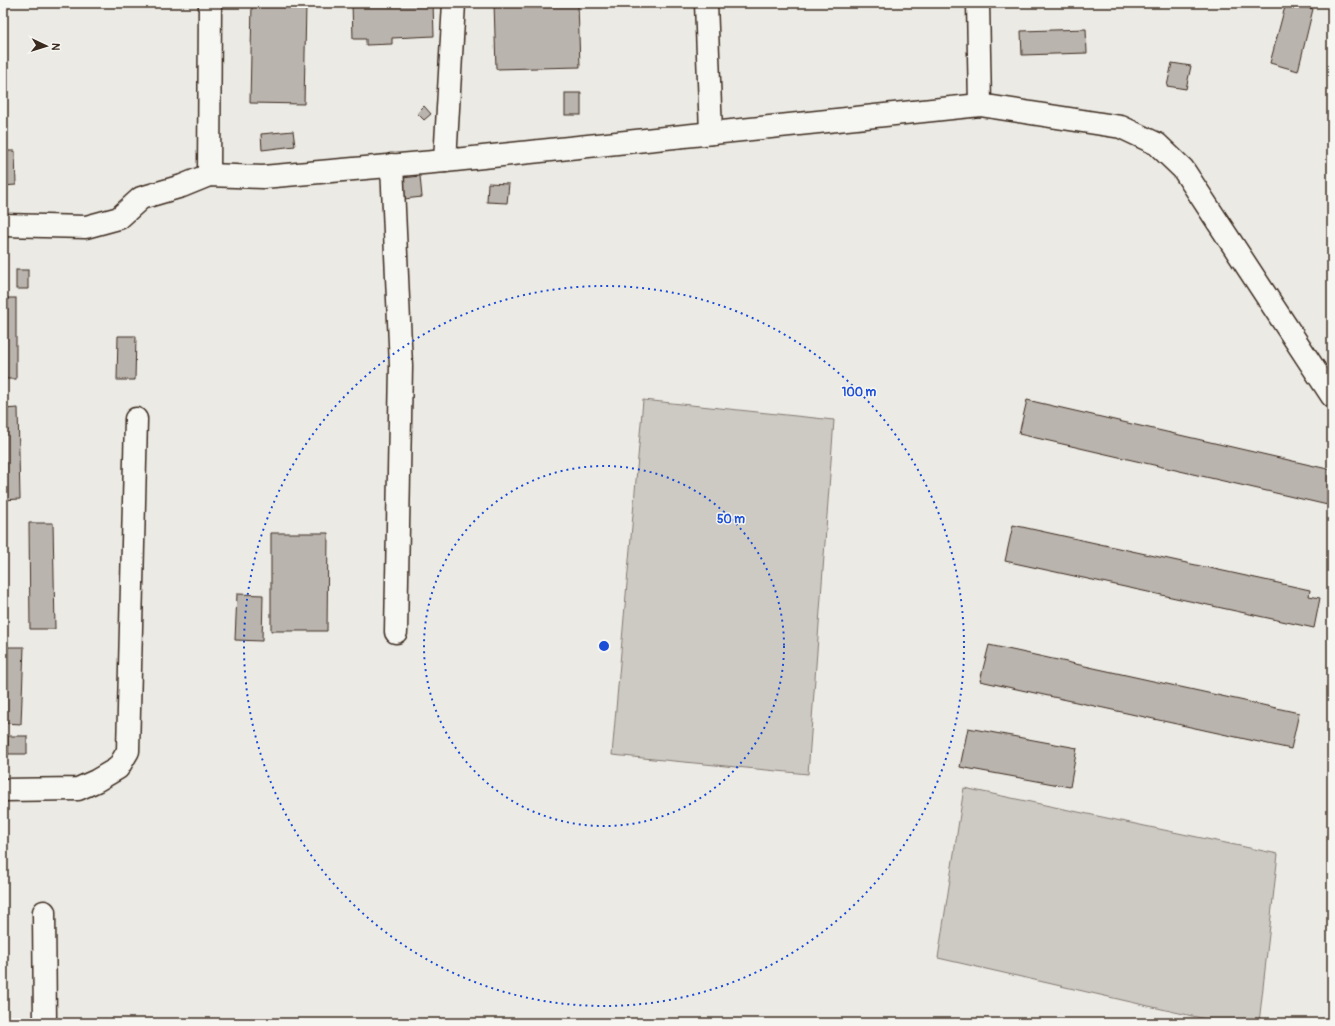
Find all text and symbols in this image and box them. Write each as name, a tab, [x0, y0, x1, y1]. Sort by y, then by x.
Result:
north arrow	[26, 26, 66, 66]
text: N	[49, 42, 62, 51]
text: 100 m	[842, 385, 877, 400]
text: 50 m	[717, 512, 745, 527]
centre of rings	[597, 639, 611, 653]

